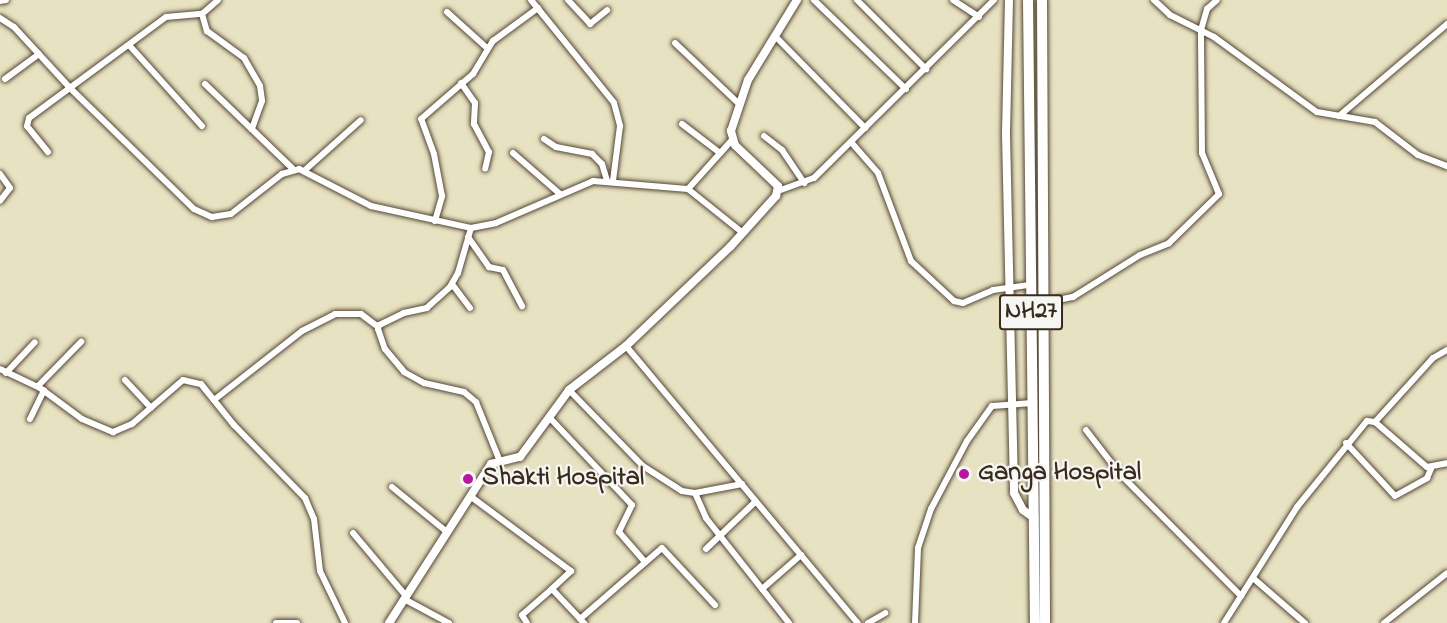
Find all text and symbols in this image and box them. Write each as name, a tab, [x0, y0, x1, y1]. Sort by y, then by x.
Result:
road number: NH27	[998, 291, 1064, 333]
place label: Ganga Hospital	[978, 458, 1141, 490]
place label: Shakti Hospital	[482, 463, 644, 495]
marker: Ganga Hospital	[955, 465, 973, 483]
marker: Shakti Hospital	[459, 470, 477, 488]

